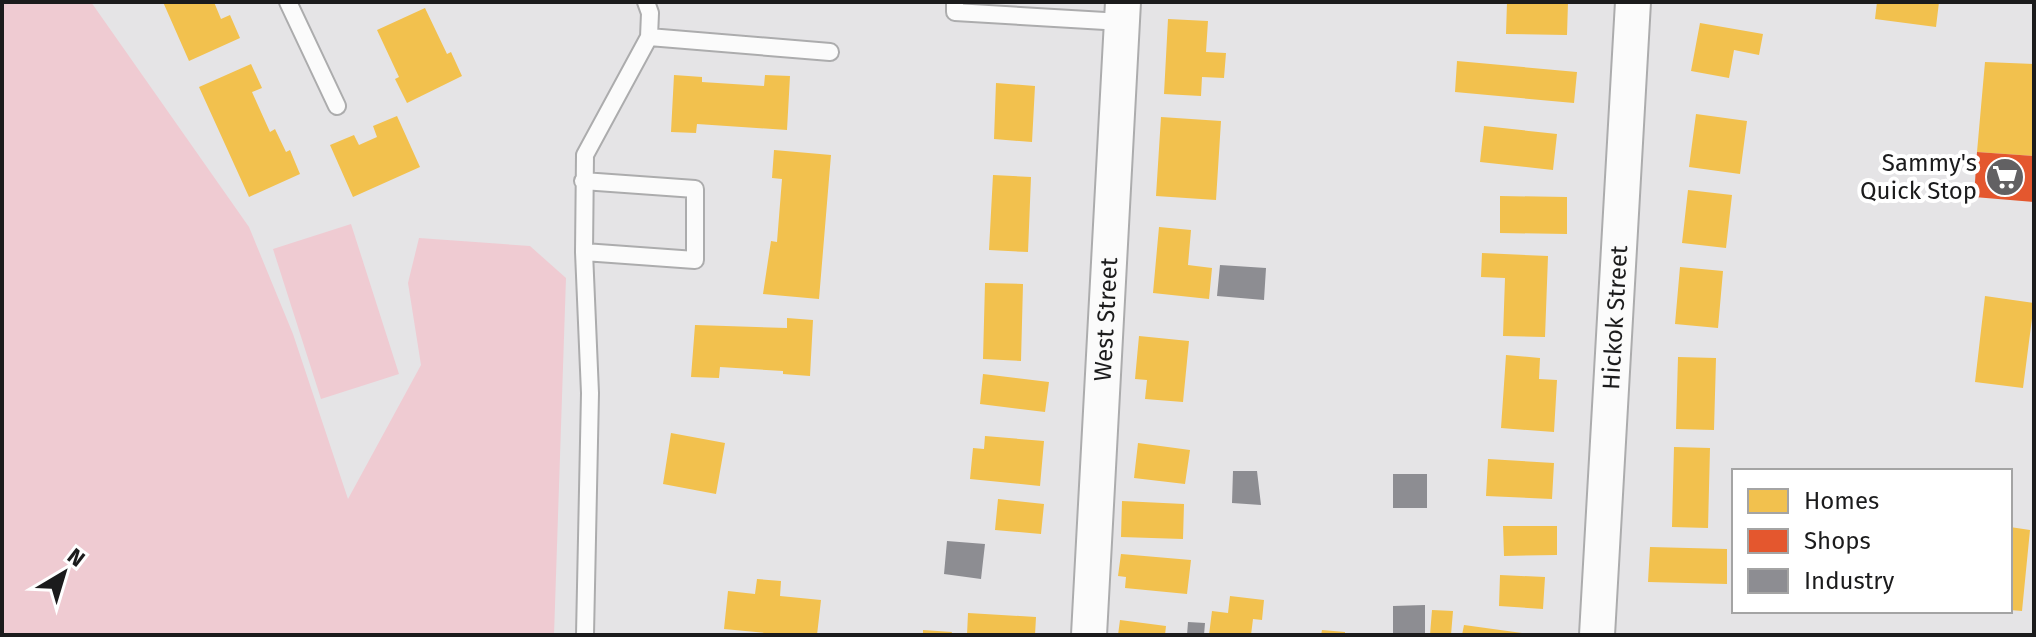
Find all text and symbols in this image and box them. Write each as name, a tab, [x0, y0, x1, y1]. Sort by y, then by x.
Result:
place label: Sammy's Quick Stop	[1860, 149, 1977, 205]
supermarket icon: Sammy's Quick Stop	[1984, 156, 2026, 198]
street label: Hickok Street	[1597, 244, 1633, 390]
street label: West Street	[1089, 256, 1123, 382]
legend	[1732, 469, 2012, 613]
text: Homes	[1804, 487, 1879, 515]
text: Shops	[1804, 527, 1871, 555]
north arrow	[24, 533, 104, 613]
text: N	[62, 543, 90, 573]
text: Industry	[1804, 567, 1895, 595]

